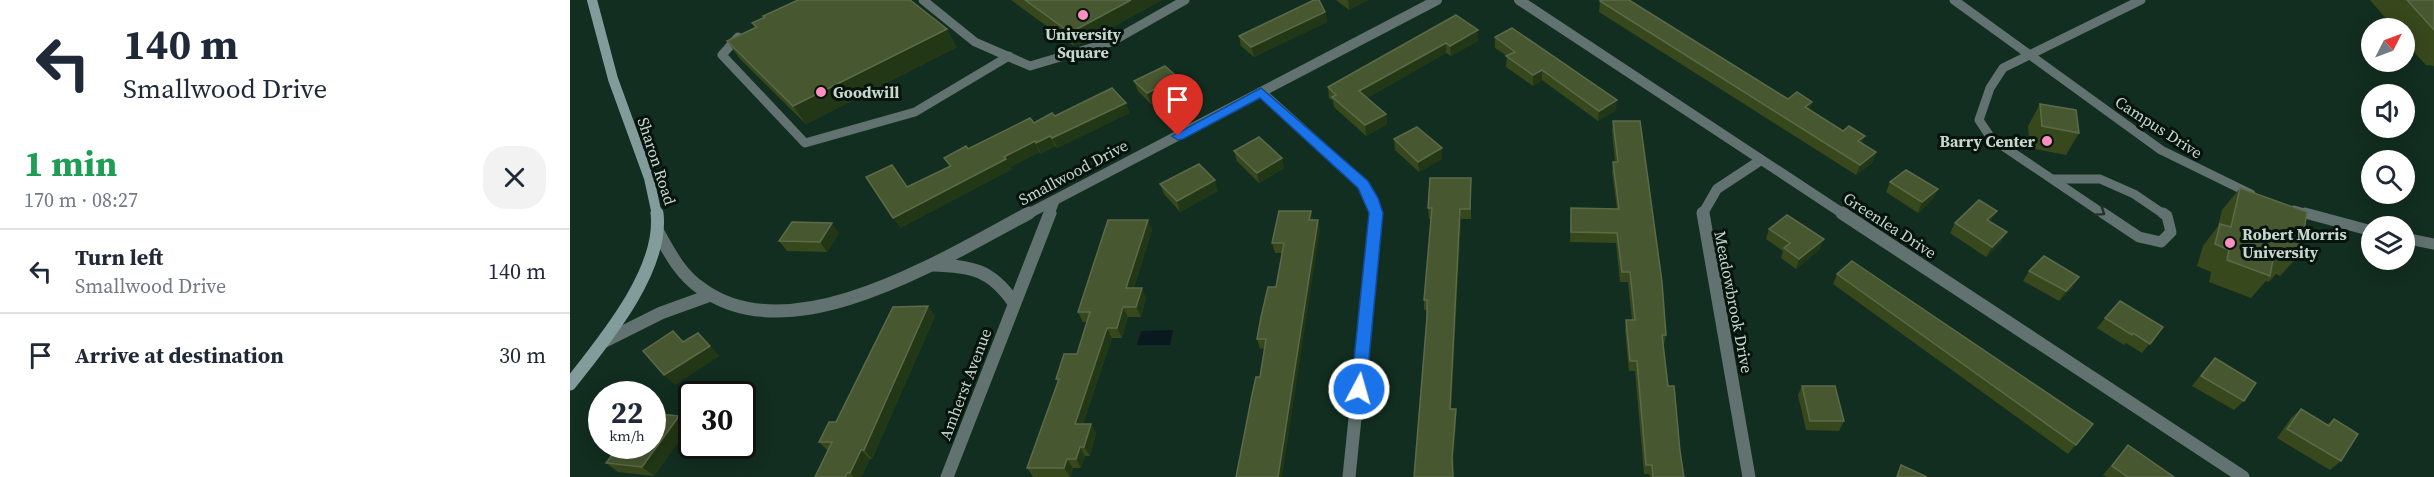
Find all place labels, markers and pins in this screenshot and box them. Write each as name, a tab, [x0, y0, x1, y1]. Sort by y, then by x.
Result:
marker: University Square	[1076, 8, 1090, 22]
place label: University Square	[1045, 23, 1122, 63]
pin	[1152, 74, 1203, 136]
place label: Goodwill	[833, 81, 899, 103]
marker: Goodwill	[814, 85, 828, 99]
place label: Barry Center	[1939, 130, 2036, 152]
marker: Barry Center	[2040, 134, 2054, 148]
place label: Robert Morris University	[2242, 223, 2347, 263]
marker: Robert Morris University	[2223, 236, 2237, 250]

